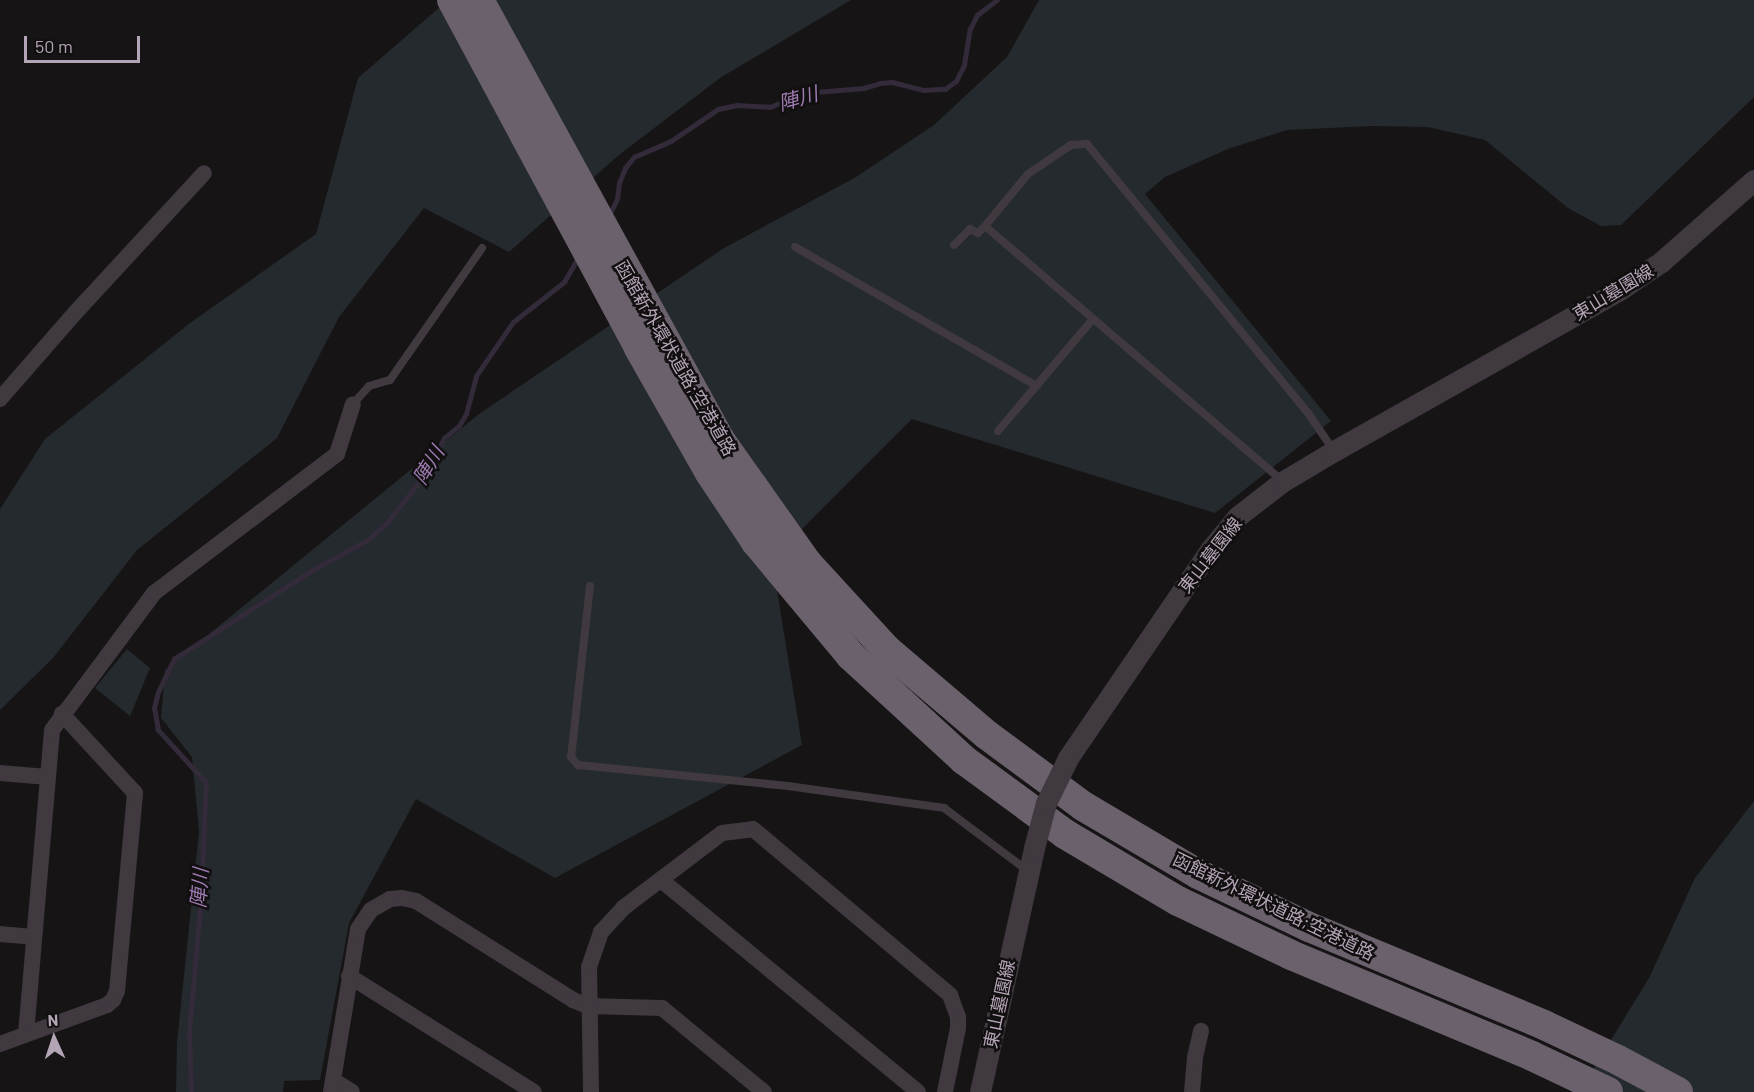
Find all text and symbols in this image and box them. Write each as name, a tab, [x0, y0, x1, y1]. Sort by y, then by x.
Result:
scale bar	[27, 24, 142, 62]
text: 50 m	[35, 35, 73, 57]
water label: 陣川	[775, 81, 821, 115]
street label: 函館新外環状道路;空港道路	[611, 257, 741, 459]
street label: 東山墓園線	[1569, 260, 1657, 324]
water label: 陣川	[407, 442, 449, 488]
street label: 東山墓園線	[1174, 513, 1246, 597]
street label: 函館新外環状道路;空港道路	[1170, 848, 1378, 964]
water label: 陣川	[186, 867, 212, 909]
street label: 東山墓園線	[979, 958, 1019, 1050]
north arrow	[24, 1008, 84, 1068]
text: N	[47, 1010, 59, 1029]

